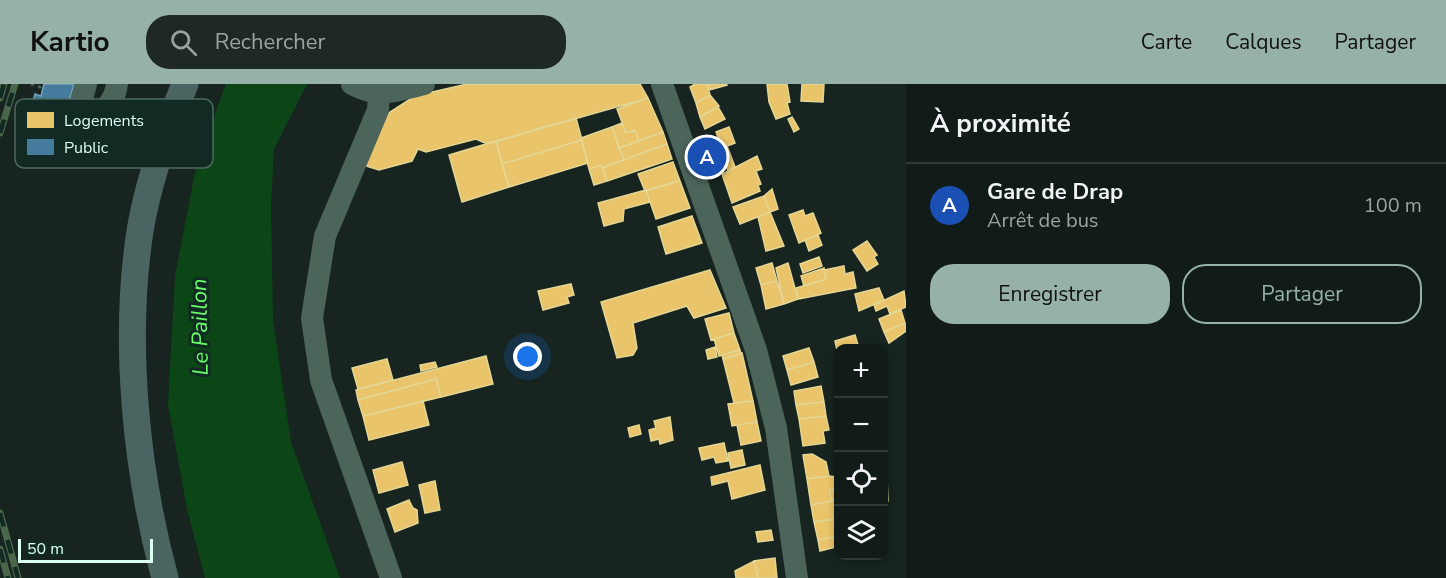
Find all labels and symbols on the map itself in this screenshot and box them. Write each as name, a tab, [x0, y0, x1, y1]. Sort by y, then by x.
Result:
legend	[15, 99, 213, 168]
text: Logements	[64, 110, 144, 132]
pin: A	[688, 134, 726, 180]
text: Public	[64, 137, 109, 159]
water label: Le Paillon	[184, 278, 216, 376]
your location	[513, 342, 542, 371]
scale bar	[18, 536, 153, 564]

